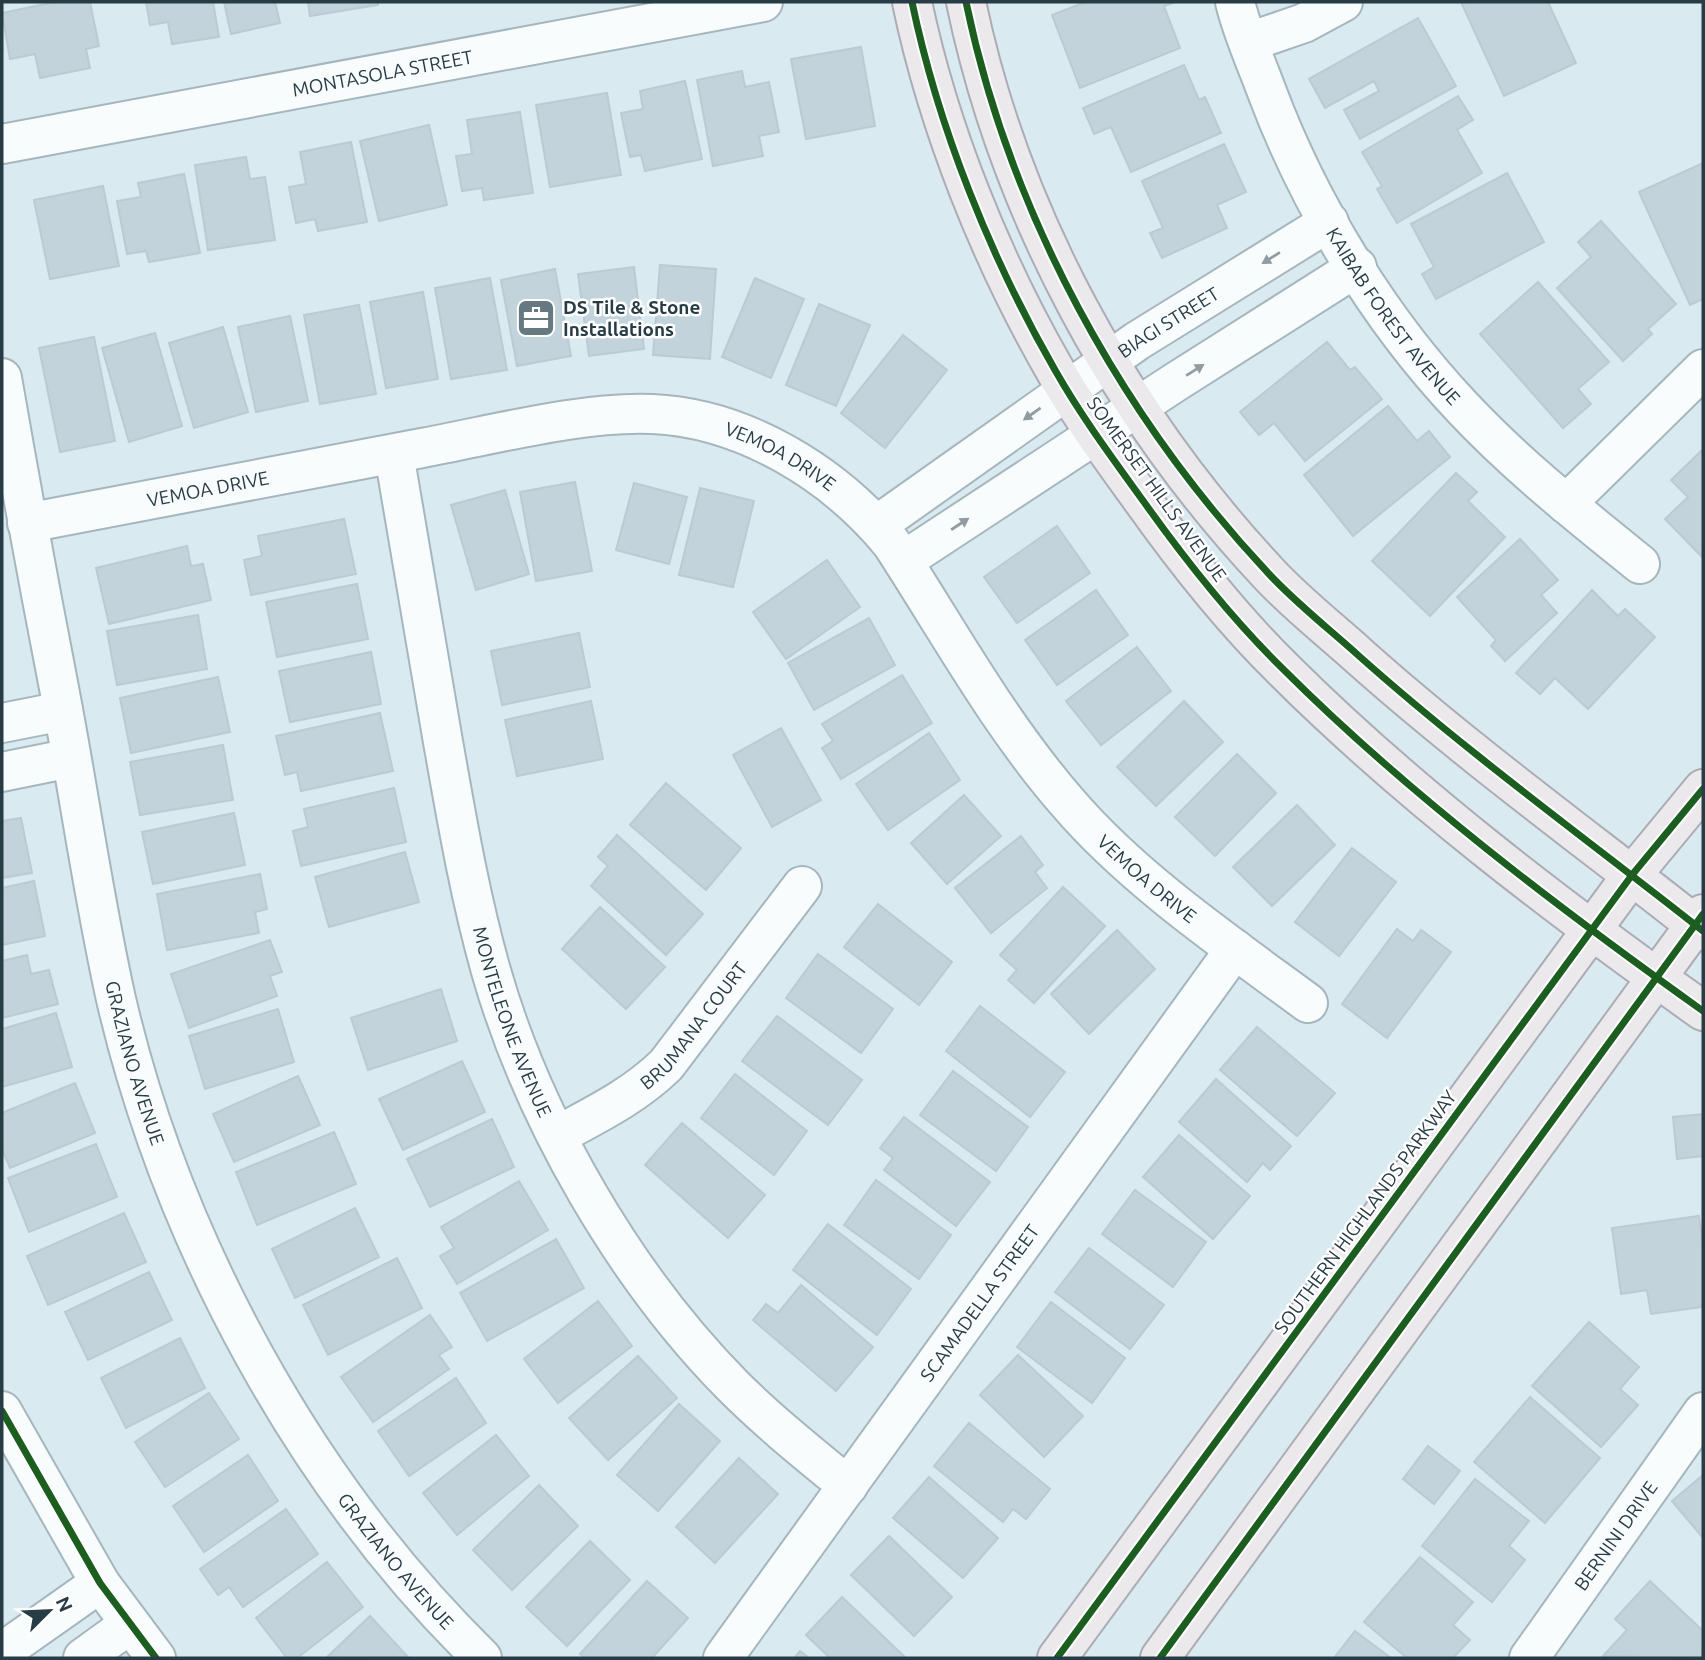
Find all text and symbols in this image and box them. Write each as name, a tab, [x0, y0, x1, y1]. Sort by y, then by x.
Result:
street label: MONTASOLA STREET	[290, 45, 475, 101]
street label: KAIBAB FOREST AVENUE	[1322, 223, 1465, 409]
one-way arrow	[1261, 252, 1280, 265]
street label: BIAGI STREET	[1113, 282, 1223, 362]
place label: DS Tile & Stone Installations	[563, 296, 700, 340]
office icon: DS Tile & Stone Installations	[515, 297, 557, 339]
one-way arrow	[1185, 363, 1205, 376]
street label: SOMERSET HILLS AVENUE	[1083, 392, 1231, 586]
one-way arrow	[1023, 407, 1042, 420]
street label: VEMOA DRIVE	[722, 417, 840, 495]
street label: VEMOA DRIVE	[145, 466, 271, 511]
one-way arrow	[951, 518, 970, 531]
street label: VEMOA DRIVE	[1093, 830, 1201, 927]
street label: MONTELEONE AVENUE	[469, 924, 556, 1120]
street label: BRUMANA COURT	[636, 957, 752, 1094]
street label: GRAZIANO AVENUE	[101, 979, 169, 1148]
street label: SOUTHERN HIGHLANDS PARKWAY	[1269, 1086, 1461, 1338]
street label: SCAMADELLA STREET	[915, 1220, 1044, 1386]
street label: BERNINI DRIVE	[1569, 1477, 1662, 1594]
street label: GRAZIANO AVENUE	[334, 1489, 458, 1633]
north arrow	[14, 1576, 84, 1646]
text: N	[52, 1593, 77, 1615]

